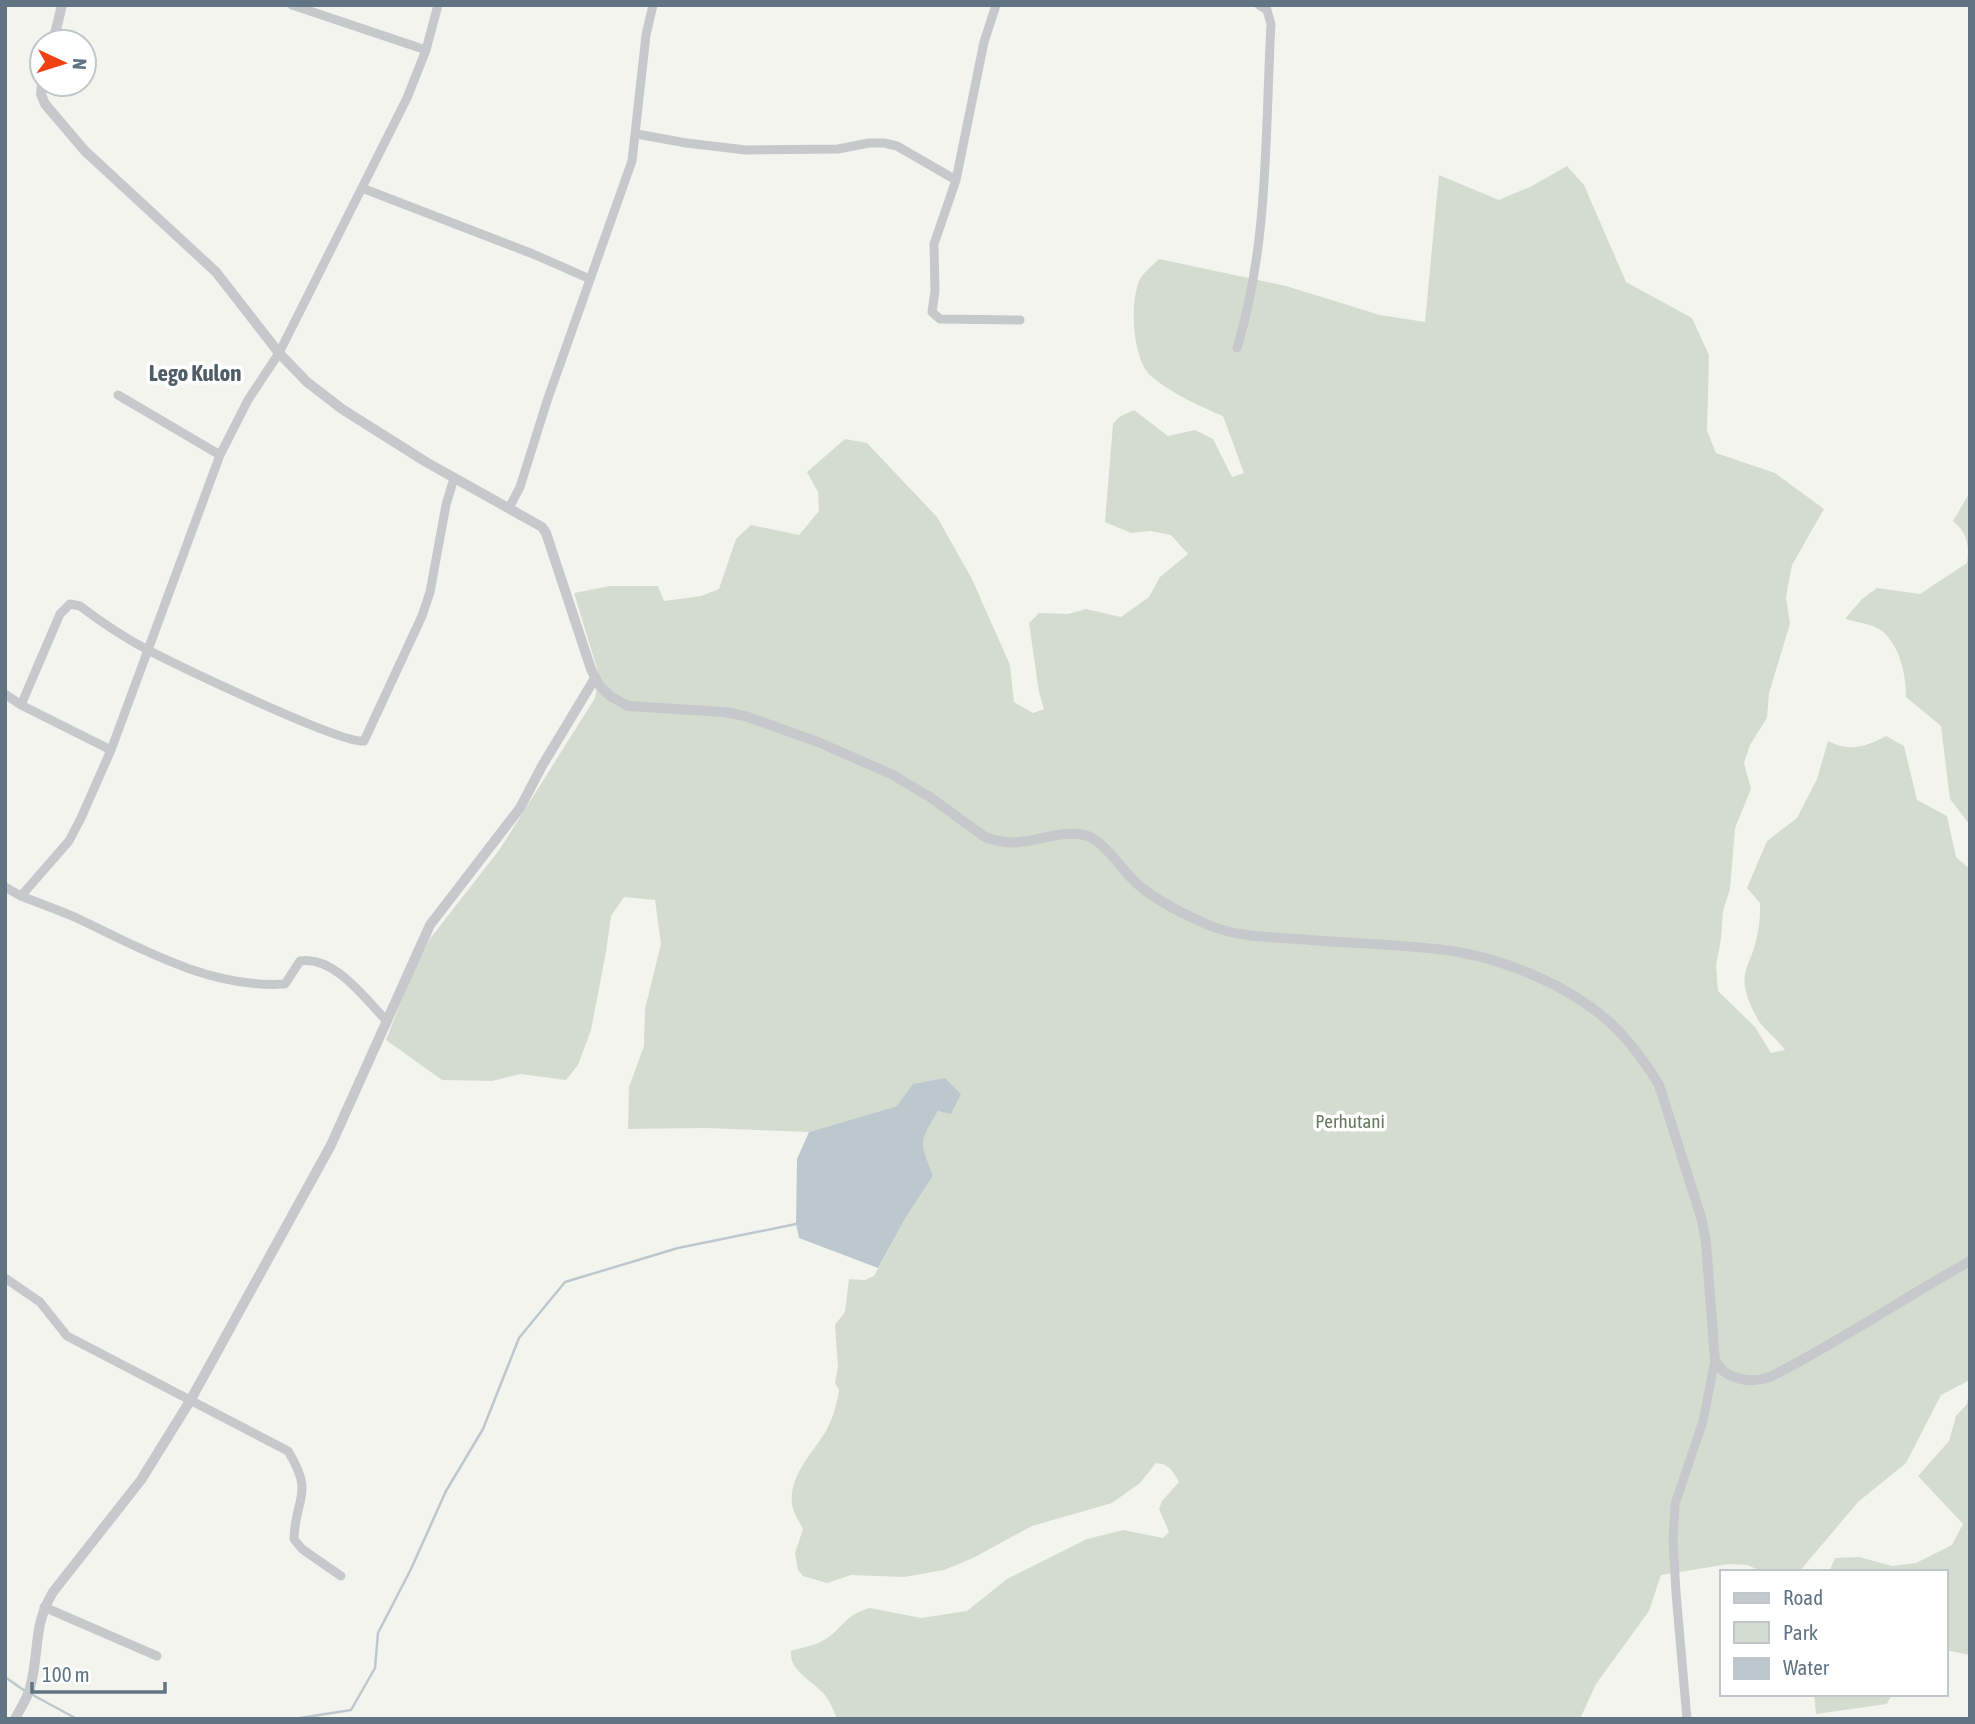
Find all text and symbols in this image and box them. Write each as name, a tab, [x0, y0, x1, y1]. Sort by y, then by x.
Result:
north arrow	[28, 28, 98, 98]
text: N	[69, 58, 91, 71]
district label: Lego Kulon	[149, 360, 241, 386]
park label: Perhutani	[1315, 1110, 1385, 1132]
legend	[1720, 1570, 1947, 1696]
text: Road	[1783, 1585, 1823, 1609]
text: Park	[1783, 1620, 1818, 1644]
scale bar	[32, 1650, 164, 1694]
text: Water	[1783, 1655, 1830, 1679]
text: 100 m	[42, 1662, 90, 1686]

